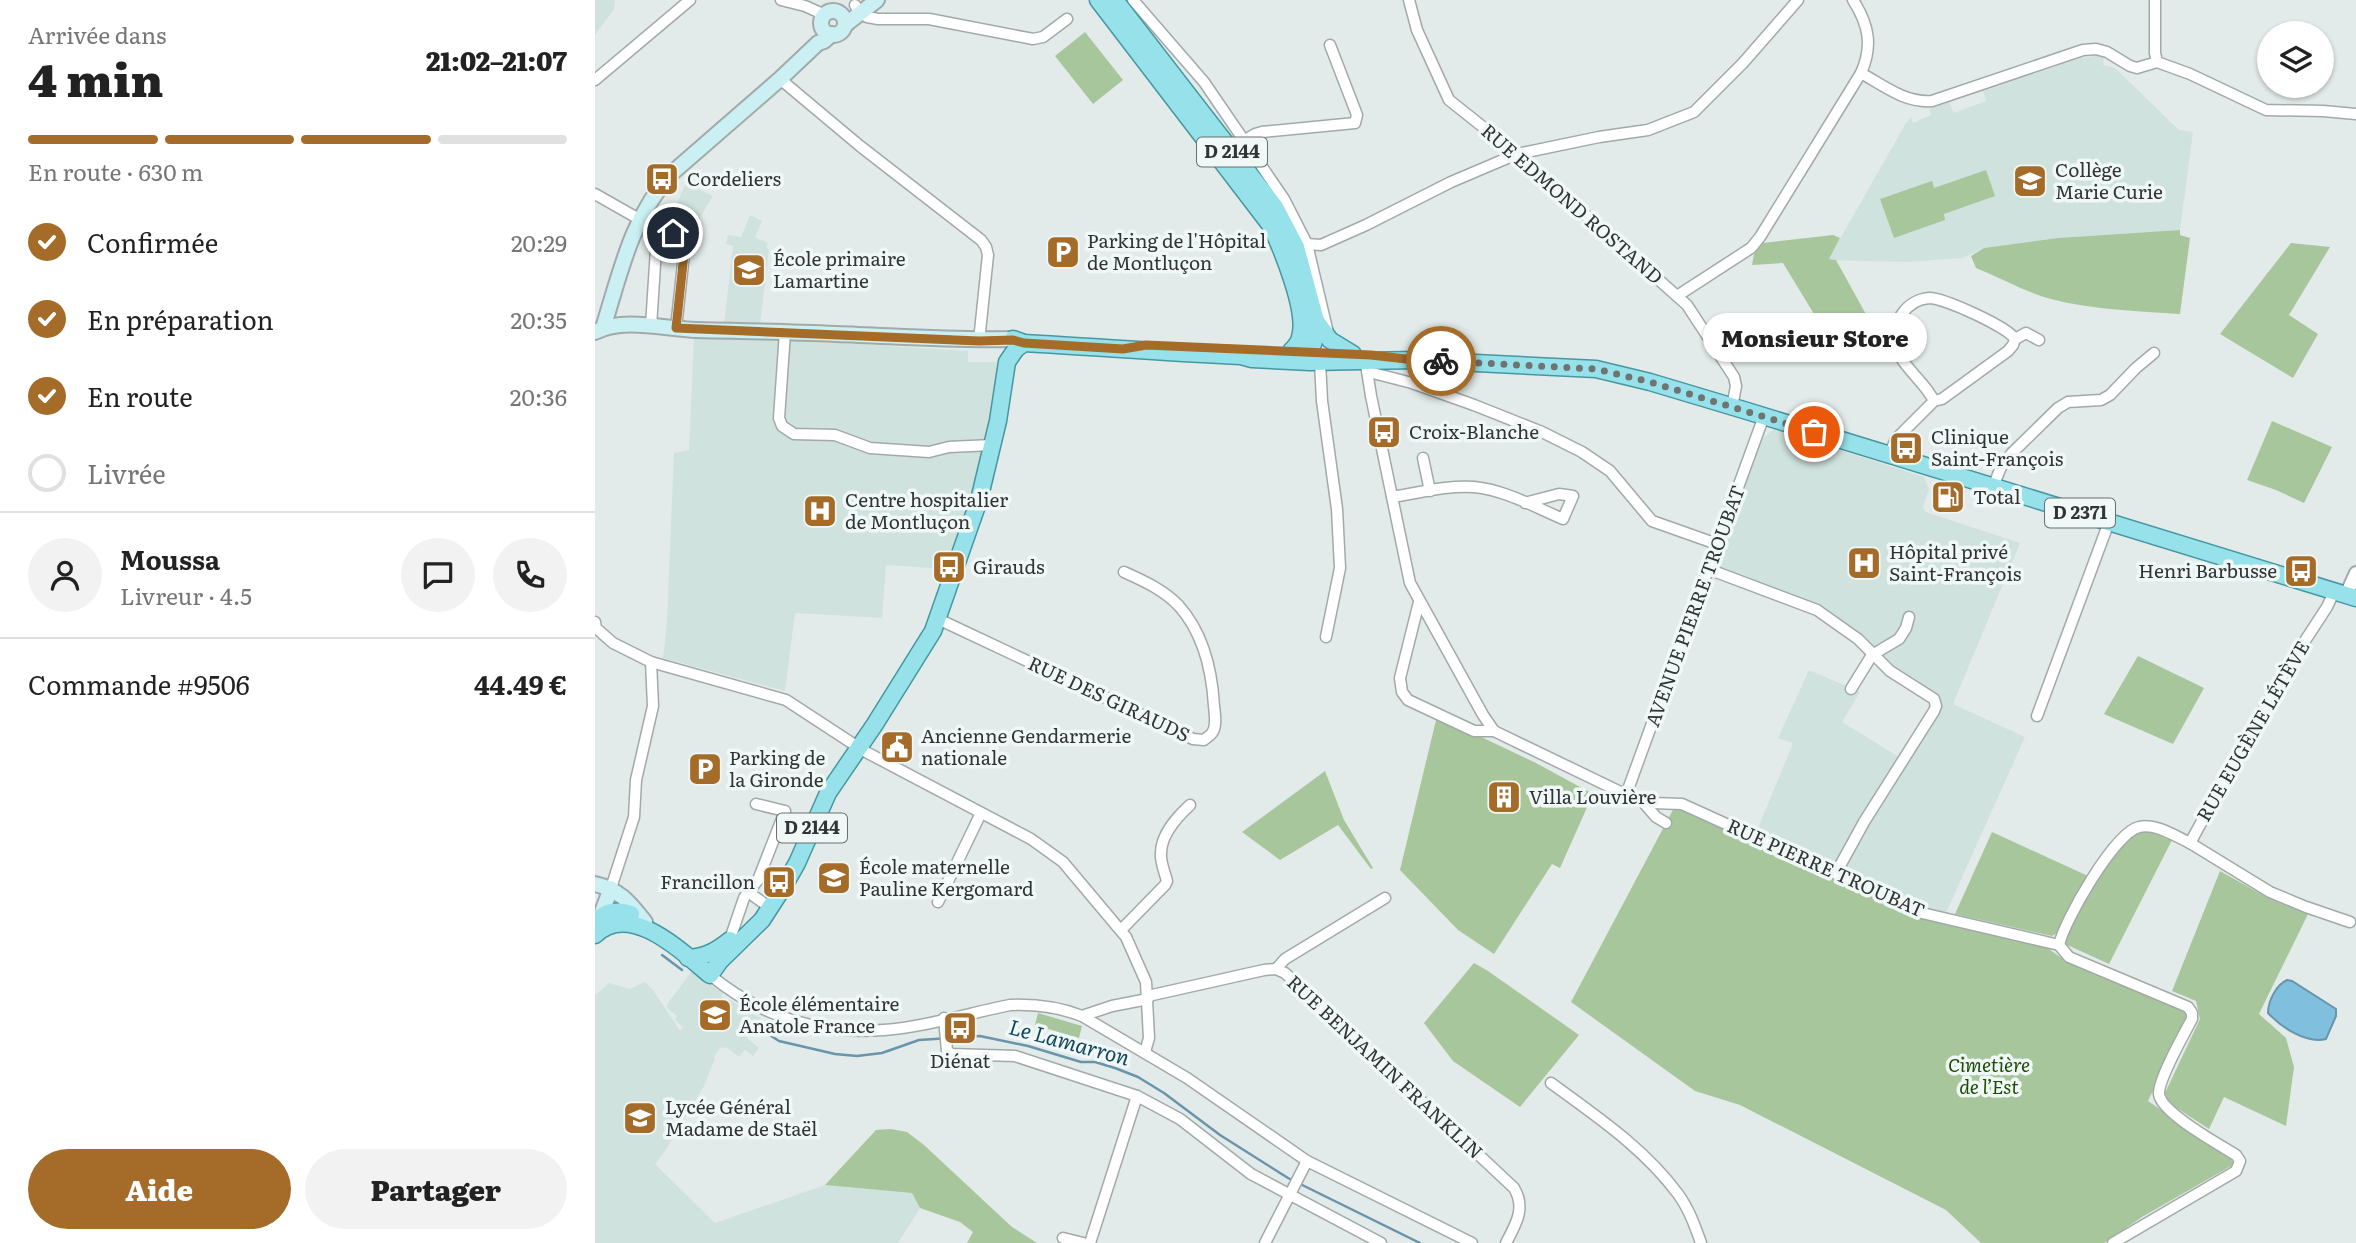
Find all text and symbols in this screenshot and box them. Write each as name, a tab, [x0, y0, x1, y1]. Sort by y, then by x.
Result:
text: Arrivée dans	[28, 17, 166, 51]
map controls	[2257, 21, 2334, 98]
button: layers	[2257, 21, 2334, 98]
text: 21:02–21:07	[426, 40, 567, 79]
text: 4 min	[28, 43, 163, 111]
street label: RUE EDMOND ROSTAND	[1476, 116, 1670, 290]
road number: D 2144	[1197, 138, 1267, 167]
text: En route · 630 m	[28, 154, 203, 188]
place label: Collège Marie Curie	[2055, 155, 2163, 205]
bus stop icon: Cordeliers	[643, 160, 681, 198]
school or university icon: Collège Marie Curie	[2011, 162, 2049, 200]
place label: Cordeliers	[687, 164, 781, 192]
pin	[643, 203, 703, 263]
icon: home	[654, 214, 692, 252]
text: Confirmée	[87, 222, 218, 261]
icon: check	[28, 223, 66, 261]
text: 20:29	[511, 225, 567, 259]
place label: Parking de l'Hôpital de Montluçon	[1087, 226, 1266, 276]
parking icon: Parking de l'Hôpital de Montluçon	[1044, 233, 1082, 271]
place label: École primaire Lamartine	[773, 244, 906, 294]
school or university icon: École primaire Lamartine	[730, 251, 768, 289]
text: En préparation	[87, 299, 274, 338]
icon: check	[28, 300, 66, 338]
text: 20:35	[511, 302, 567, 336]
callout: Monsieur Store	[1702, 313, 1926, 362]
text: Monsieur Store	[1721, 320, 1909, 354]
courier	[1406, 326, 1476, 396]
icon: bike	[1422, 342, 1460, 380]
text: En route	[87, 376, 193, 415]
icon: check	[28, 377, 66, 415]
text: 20:36	[510, 379, 567, 413]
pin	[1784, 402, 1844, 462]
bus stop icon: Croix-Blanche	[1365, 413, 1403, 451]
icon: bag	[1795, 413, 1833, 451]
place label: Croix-Blanche	[1409, 417, 1539, 445]
place label: Clinique Saint-François	[1931, 422, 2064, 472]
bus stop icon: Clinique Saint-François	[1887, 429, 1925, 467]
text: Livrée	[87, 453, 166, 492]
fuel station icon: Total	[1929, 478, 1967, 516]
street label: AVENUE PIERRE TROUBAT	[1637, 481, 1751, 730]
place label: Total	[1973, 482, 2021, 510]
place label: Centre hospitalier de Montluçon	[845, 485, 1008, 535]
hospital icon: Centre hospitalier de Montluçon	[801, 492, 839, 530]
road number: D 2371	[2045, 499, 2115, 528]
place label: Hôpital privé Saint-François	[1889, 537, 2022, 587]
button: person	[28, 538, 102, 612]
button: chat	[401, 538, 475, 612]
button: phone	[493, 538, 567, 612]
text: Moussa	[120, 539, 220, 578]
hospital icon: Hôpital privé Saint-François	[1845, 544, 1883, 582]
bus stop icon: Girauds	[930, 548, 968, 586]
place label: Girauds	[973, 552, 1045, 580]
bus stop icon: Henri Barbusse	[2282, 552, 2320, 590]
place label: Henri Barbusse	[2138, 556, 2277, 584]
text: Livreur · 4.5	[120, 578, 252, 612]
street label: RUE EUGÈNE LÉTÈVE	[2189, 635, 2315, 826]
street label: RUE DES GIRAUDS	[1024, 648, 1195, 748]
text: Commande #9506	[28, 664, 250, 703]
text: 44.49 €	[474, 664, 567, 703]
place label: Ancienne Gendarmerie nationale	[921, 721, 1131, 771]
public building icon: Ancienne Gendarmerie nationale	[878, 728, 916, 766]
place label: Parking de la Gironde	[729, 743, 825, 793]
parking icon: Parking de la Gironde	[686, 750, 724, 788]
building icon: Villa Louvière	[1485, 778, 1523, 816]
place label: Villa Louvière	[1529, 782, 1657, 810]
street label: RUE PIERRE TROUBAT	[1723, 811, 1930, 923]
road number: D 2144	[777, 814, 847, 842]
place label: École maternelle Pauline Kergomard	[859, 852, 1034, 902]
school or university icon: École maternelle Pauline Kergomard	[815, 859, 853, 897]
bus stop icon: Francillon	[760, 863, 798, 901]
place label: Francillon	[660, 867, 755, 895]
street label: RUE BENJAMIN FRANKLIN	[1282, 968, 1490, 1165]
place label: École élémentaire Anatole France	[739, 989, 899, 1039]
school or university icon: École élémentaire Anatole France	[696, 996, 734, 1034]
bus stop icon: Diénat	[941, 1009, 979, 1047]
water label: Le Lamarron	[1006, 1010, 1134, 1072]
place label: Diénat	[930, 1046, 991, 1074]
park label: Cimetière de l’Est	[1948, 1050, 2030, 1100]
place label: Lycée Général Madame de Staël	[665, 1092, 817, 1142]
school or university icon: Lycée Général Madame de Staël	[621, 1099, 659, 1137]
button: Aide	[28, 1149, 291, 1229]
button: Partager	[305, 1149, 567, 1229]

